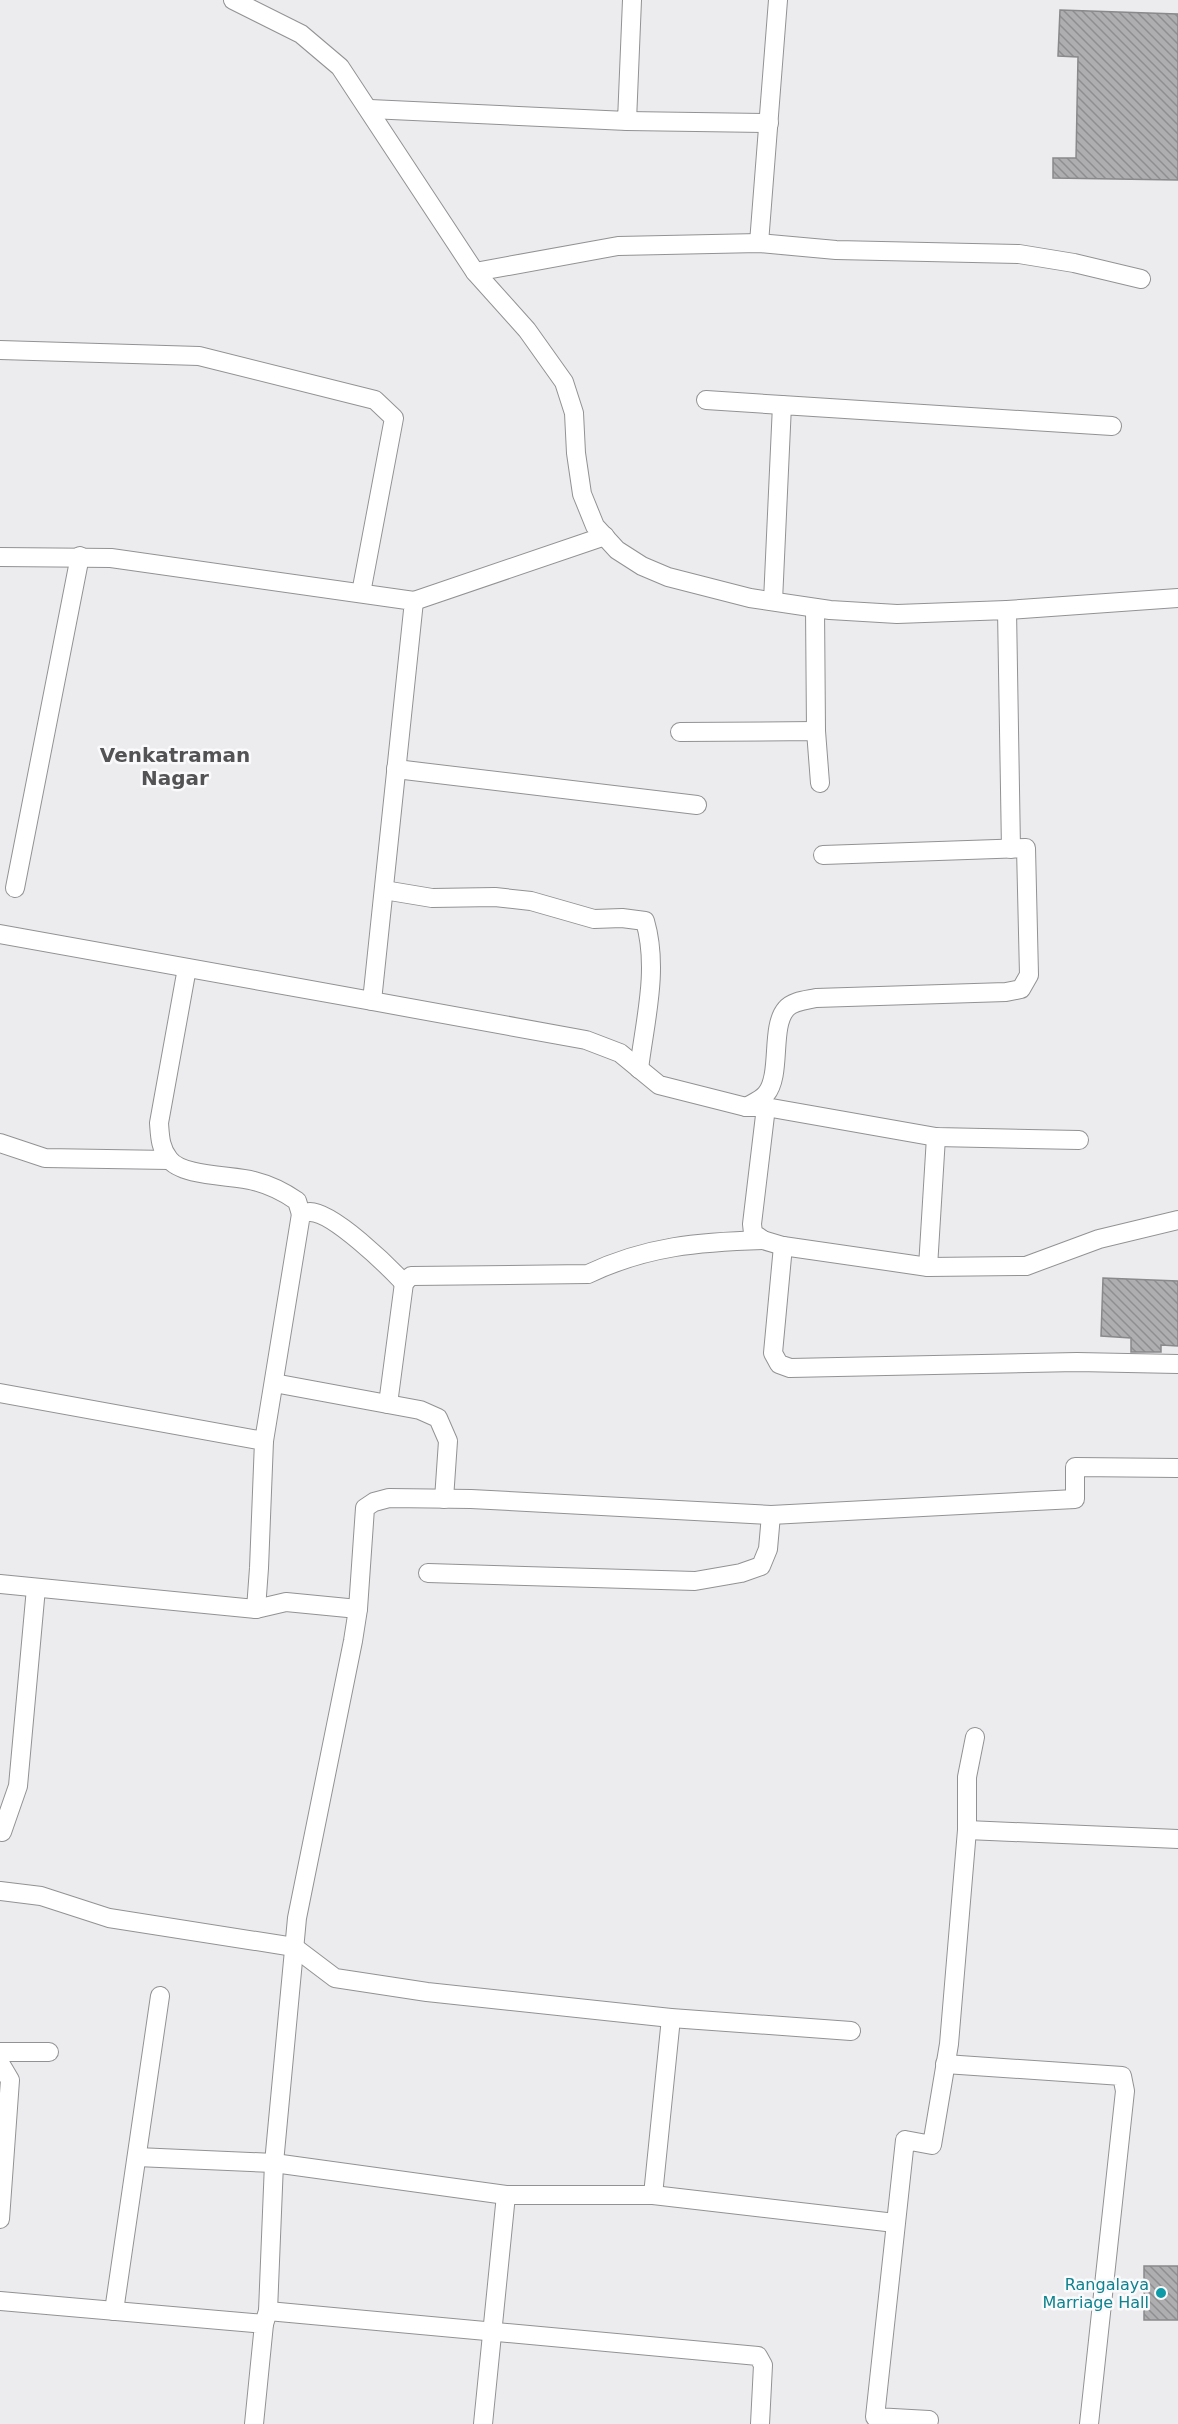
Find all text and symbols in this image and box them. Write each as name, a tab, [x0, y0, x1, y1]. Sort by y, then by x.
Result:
district label: Venkatraman Nagar	[100, 743, 250, 790]
place label: Rangalaya Marriage Hall	[1042, 2275, 1149, 2312]
marker: Rangalaya Marriage Hall	[1154, 2286, 1168, 2300]

